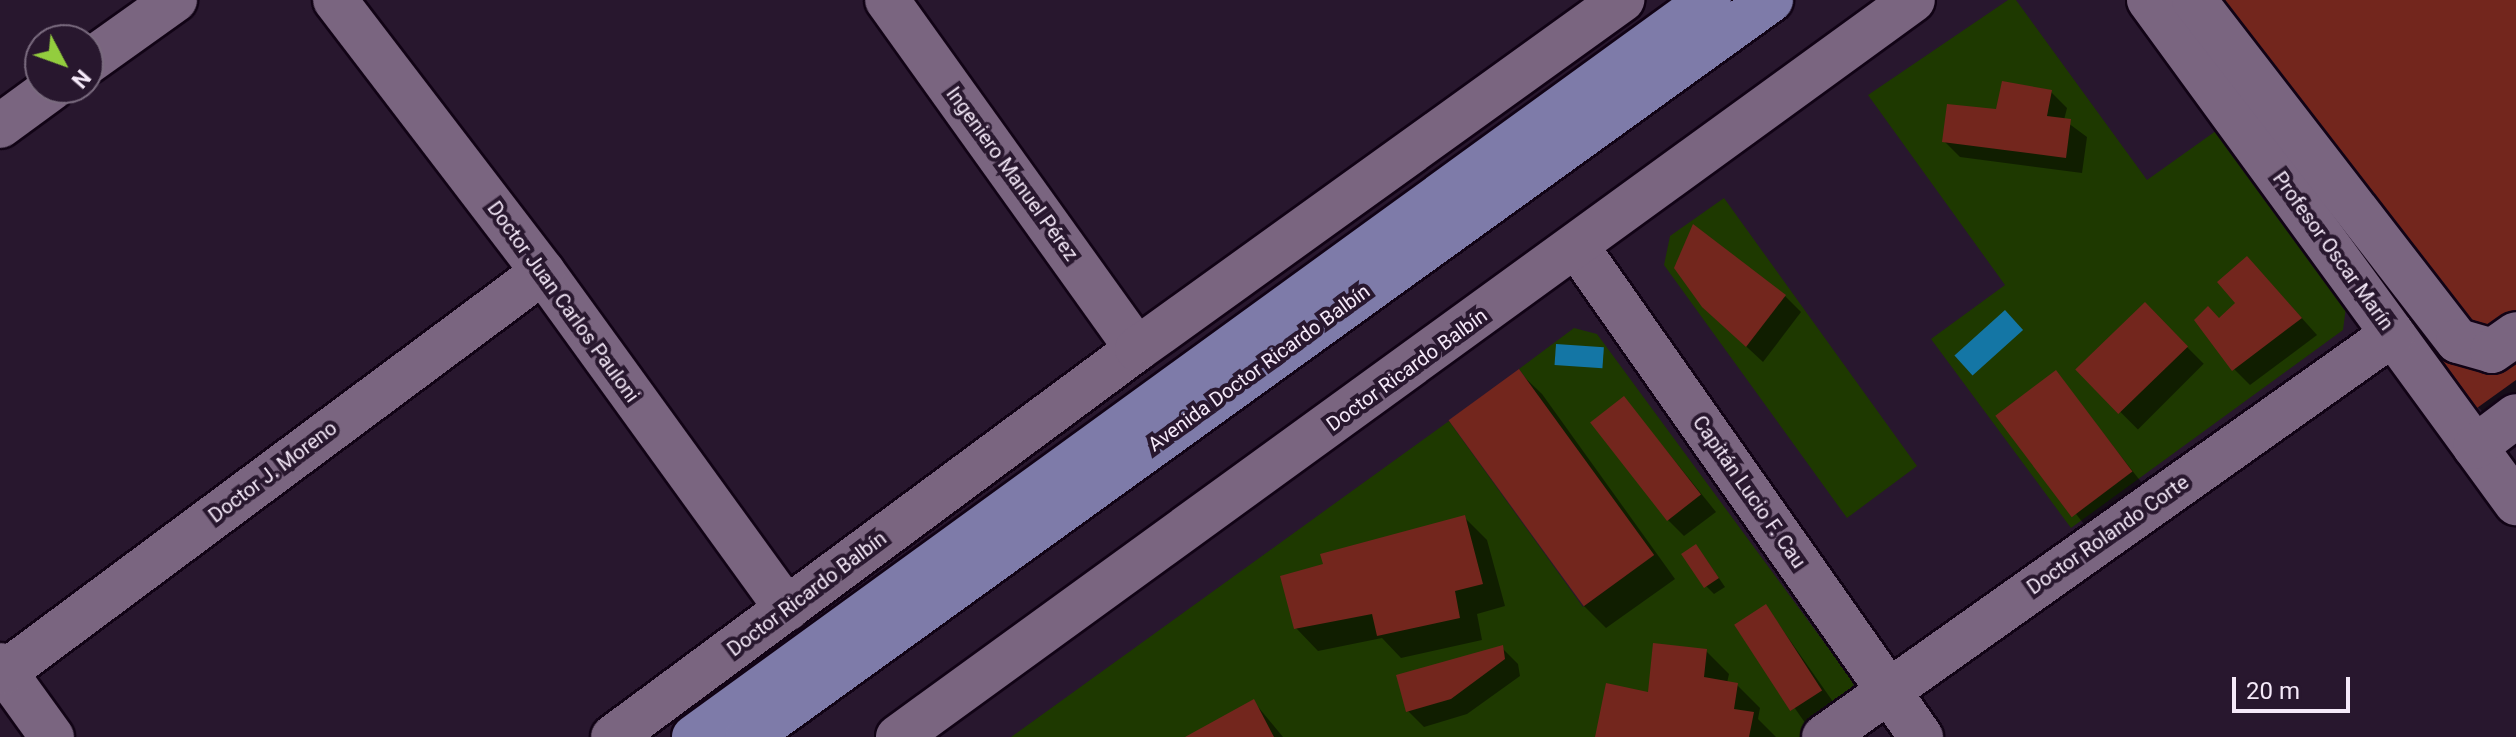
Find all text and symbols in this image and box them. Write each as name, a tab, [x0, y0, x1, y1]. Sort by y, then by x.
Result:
north arrow	[24, 24, 104, 104]
text: N	[66, 65, 96, 93]
street label: Ingeniero Manuel Pérez	[941, 82, 1083, 266]
street label: Profesor Oscar Marín	[2268, 167, 2398, 335]
street label: Doctor Juan Carlos Pauloni	[482, 197, 644, 407]
street label: Avenida Doctor Ricardo Balbín	[1143, 279, 1375, 457]
street label: Doctor Ricardo Balbín	[1322, 304, 1492, 436]
street label: Capitán Lucio F. Cau	[1687, 411, 1811, 573]
street label: Doctor J. Moreno	[204, 416, 342, 528]
street label: Doctor Rolando Corte	[2023, 470, 2193, 600]
street label: Doctor Ricardo Balbín	[723, 526, 891, 662]
scale bar	[2236, 661, 2354, 711]
text: 20 m	[2246, 677, 2300, 705]

